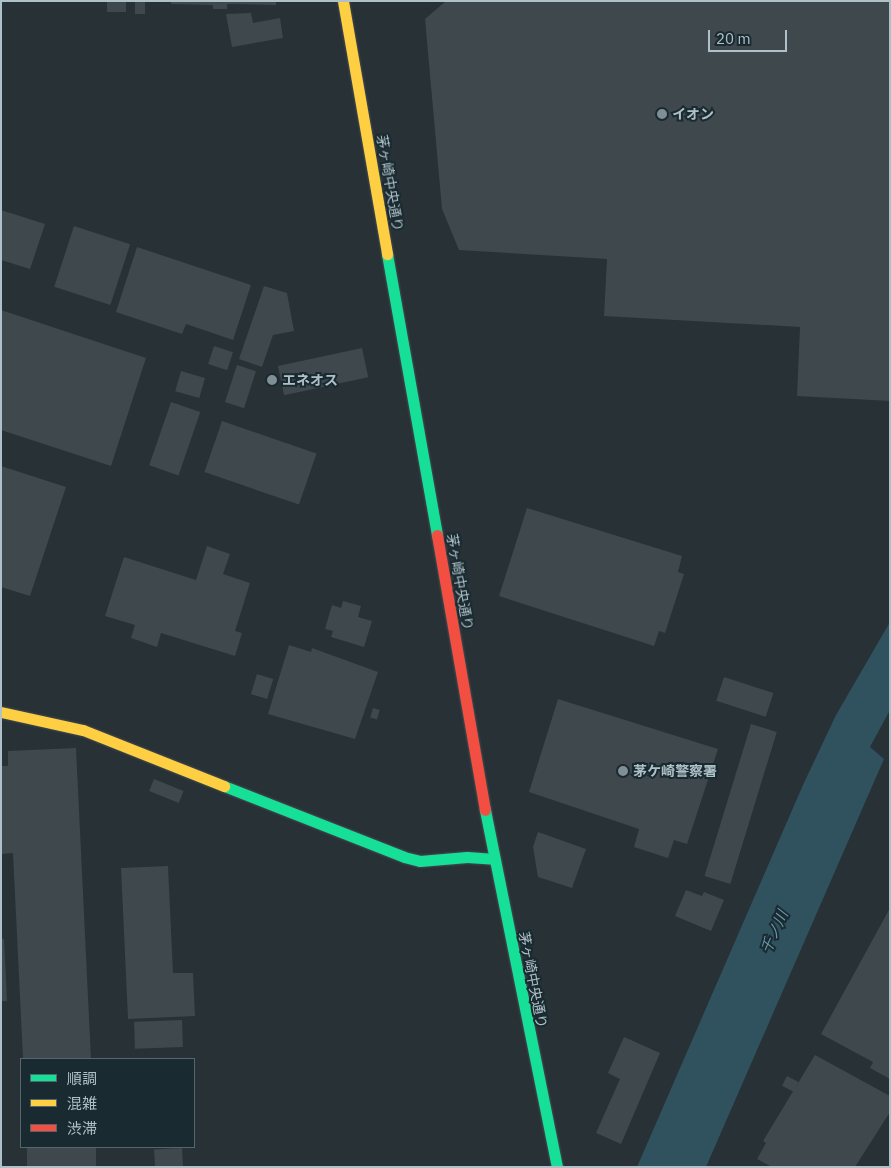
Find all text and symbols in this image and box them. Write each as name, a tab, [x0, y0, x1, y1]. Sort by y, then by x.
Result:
scale bar	[711, 20, 790, 52]
text: 20 m	[716, 29, 751, 48]
place label: イオン	[672, 106, 714, 122]
marker: イオン	[656, 108, 668, 120]
street label: 茅ヶ崎中央通り	[373, 133, 407, 233]
place label: エネオス	[282, 372, 338, 388]
marker: エネオス	[266, 374, 278, 386]
street label: 茅ヶ崎中央通り	[443, 532, 477, 632]
place label: 茅ケ崎警察署	[633, 763, 717, 779]
marker: 茅ケ崎警察署	[617, 765, 629, 777]
water label: 千ノ川	[757, 908, 791, 956]
street label: 茅ヶ崎中央通り	[515, 930, 551, 1030]
legend	[20, 1058, 195, 1148]
text: 順調	[67, 1069, 97, 1088]
text: 混雑	[67, 1094, 97, 1113]
text: 渋滞	[67, 1119, 97, 1138]

